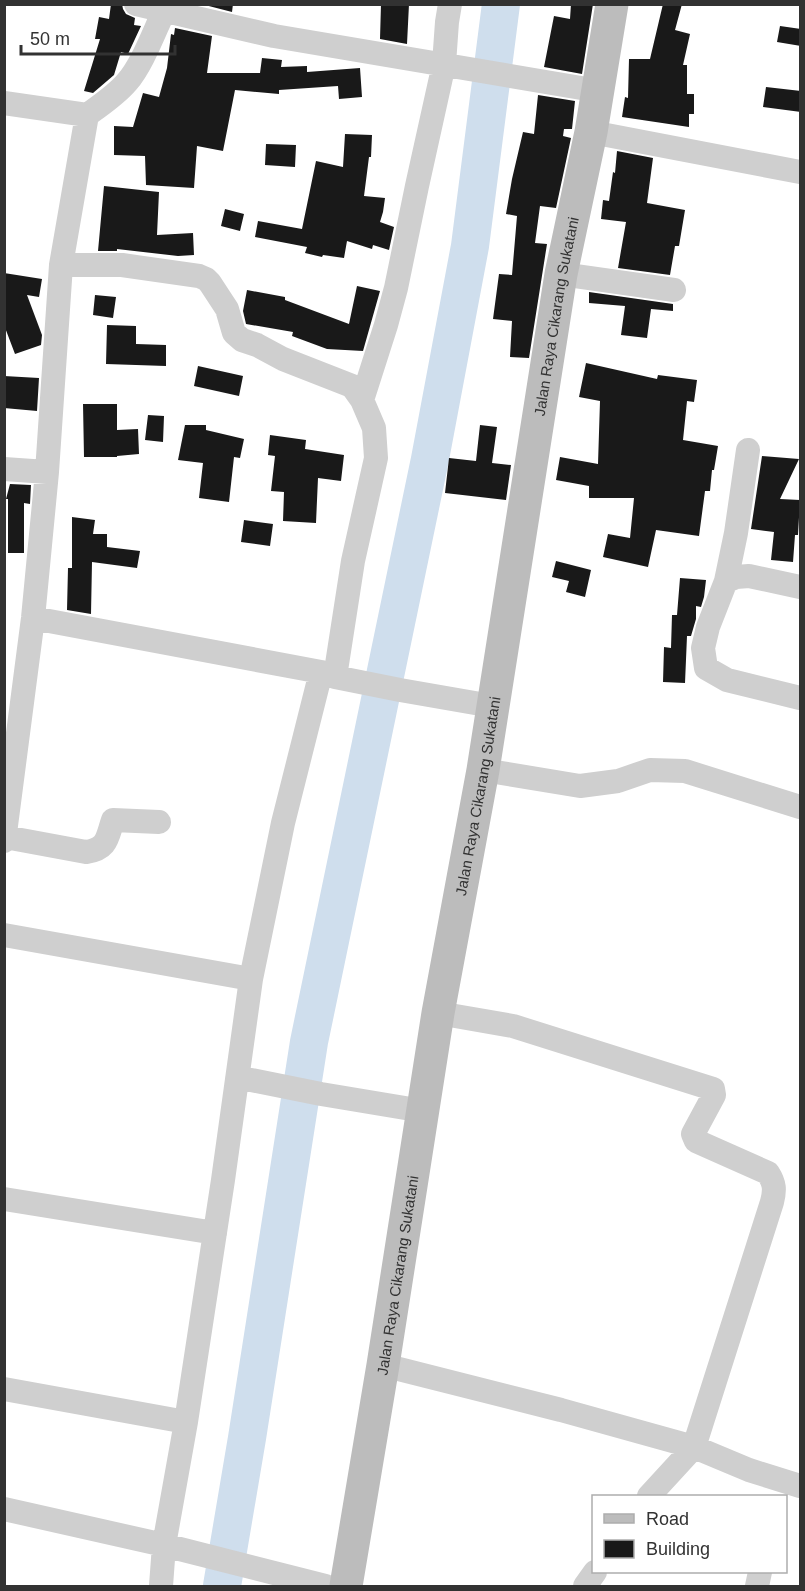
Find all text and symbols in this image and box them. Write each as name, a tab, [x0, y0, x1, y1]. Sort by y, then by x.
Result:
scale bar	[21, 18, 176, 56]
text: 50 m	[30, 29, 70, 49]
street label: Jalan Raya Cikarang Sukatani	[530, 215, 581, 417]
street label: Jalan Raya Cikarang Sukatani	[451, 695, 503, 897]
street label: Jalan Raya Cikarang Sukatani	[373, 1174, 421, 1376]
legend	[592, 1495, 787, 1573]
text: Road	[646, 1509, 689, 1529]
text: Building	[646, 1539, 710, 1559]

